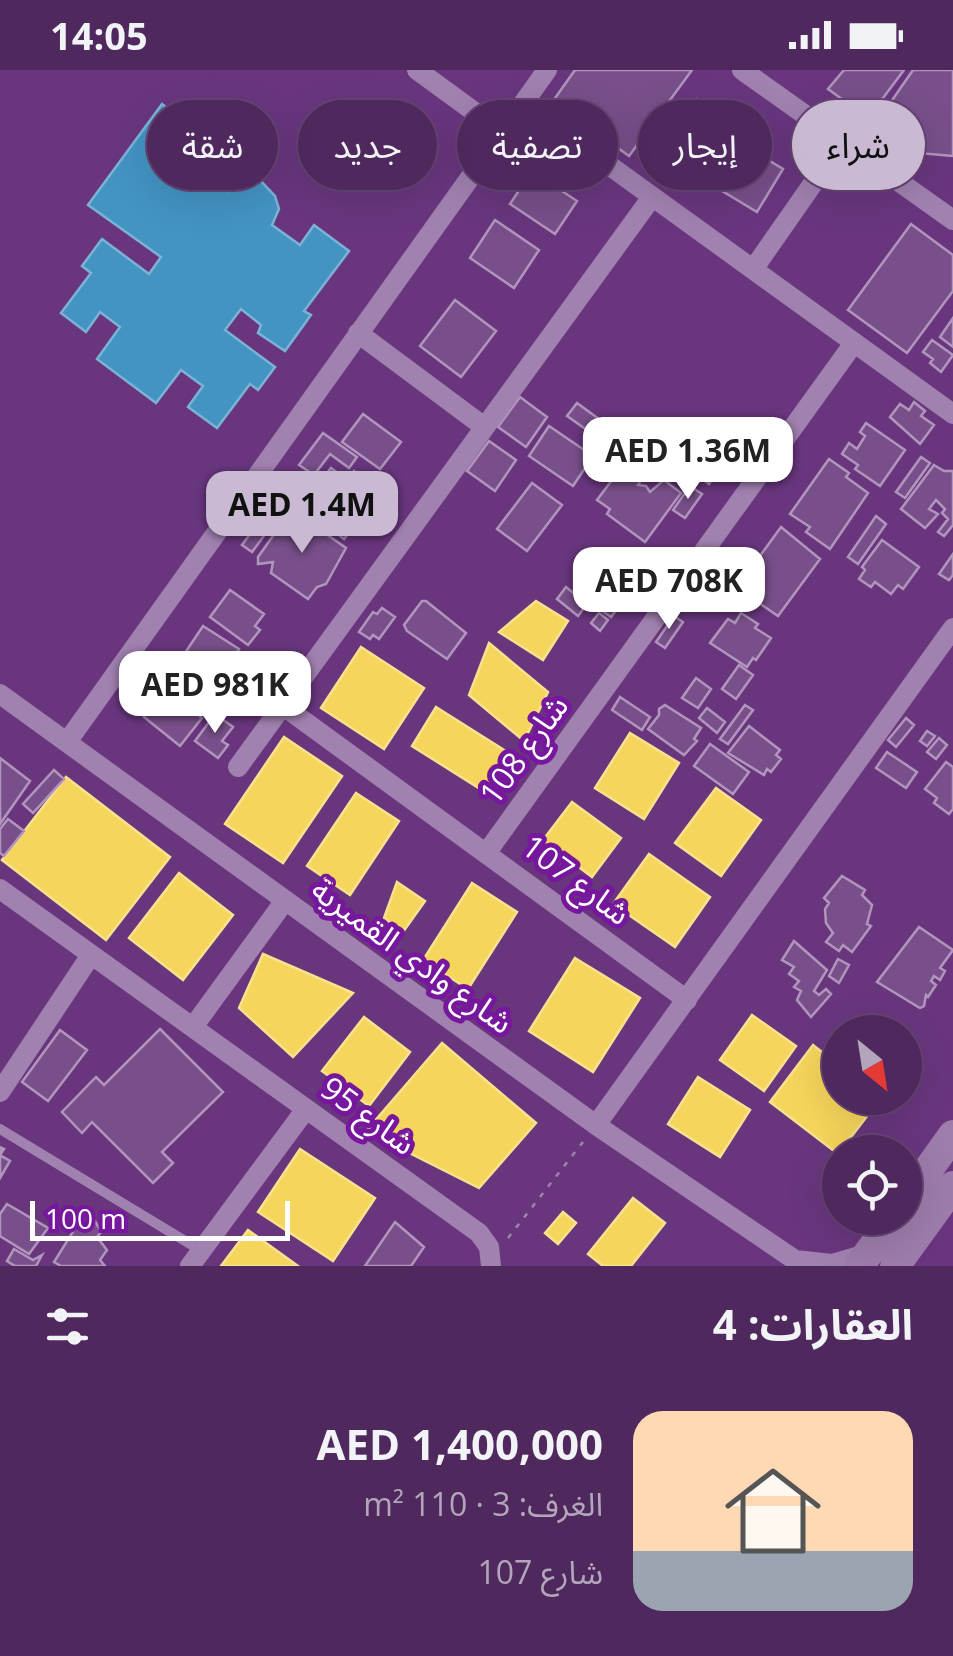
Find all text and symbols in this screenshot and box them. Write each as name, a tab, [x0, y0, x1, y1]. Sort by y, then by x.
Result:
text: 14:05	[50, 9, 148, 61]
chip: شقة	[147, 100, 278, 190]
chip: جديد	[298, 100, 437, 190]
chip: تصفية	[457, 100, 618, 190]
chip: إيجار	[638, 100, 772, 190]
chip: شراء	[792, 100, 925, 190]
pin: AED 1.36M	[574, 417, 802, 502]
text: AED 1.36M	[605, 428, 771, 471]
pin: AED 1.4M	[199, 471, 405, 556]
text: AED 1.4M	[228, 482, 376, 525]
pin: AED 708K	[566, 547, 772, 632]
text: AED 708K	[595, 558, 743, 601]
pin: AED 981K	[112, 651, 318, 736]
text: AED 981K	[141, 662, 289, 705]
street label: شارع 108	[468, 686, 580, 815]
street label: شارع 107	[511, 824, 640, 937]
street label: شارع وادي القميرية	[301, 867, 522, 1046]
north arrow	[822, 1015, 922, 1115]
map controls	[822, 1015, 922, 1235]
street label: شارع 95	[310, 1066, 425, 1167]
button: locate	[822, 1135, 922, 1235]
scale bar	[30, 1196, 290, 1240]
text: 100 m	[45, 1199, 126, 1237]
text: العقارات: 4	[713, 1295, 913, 1352]
icon: filters	[40, 1299, 95, 1354]
text: AED 1,400,000	[316, 1415, 603, 1472]
icon: home	[713, 1451, 833, 1571]
text: الغرف: 3 · 110 m²	[363, 1482, 603, 1525]
text: شارع 107	[477, 1550, 603, 1593]

